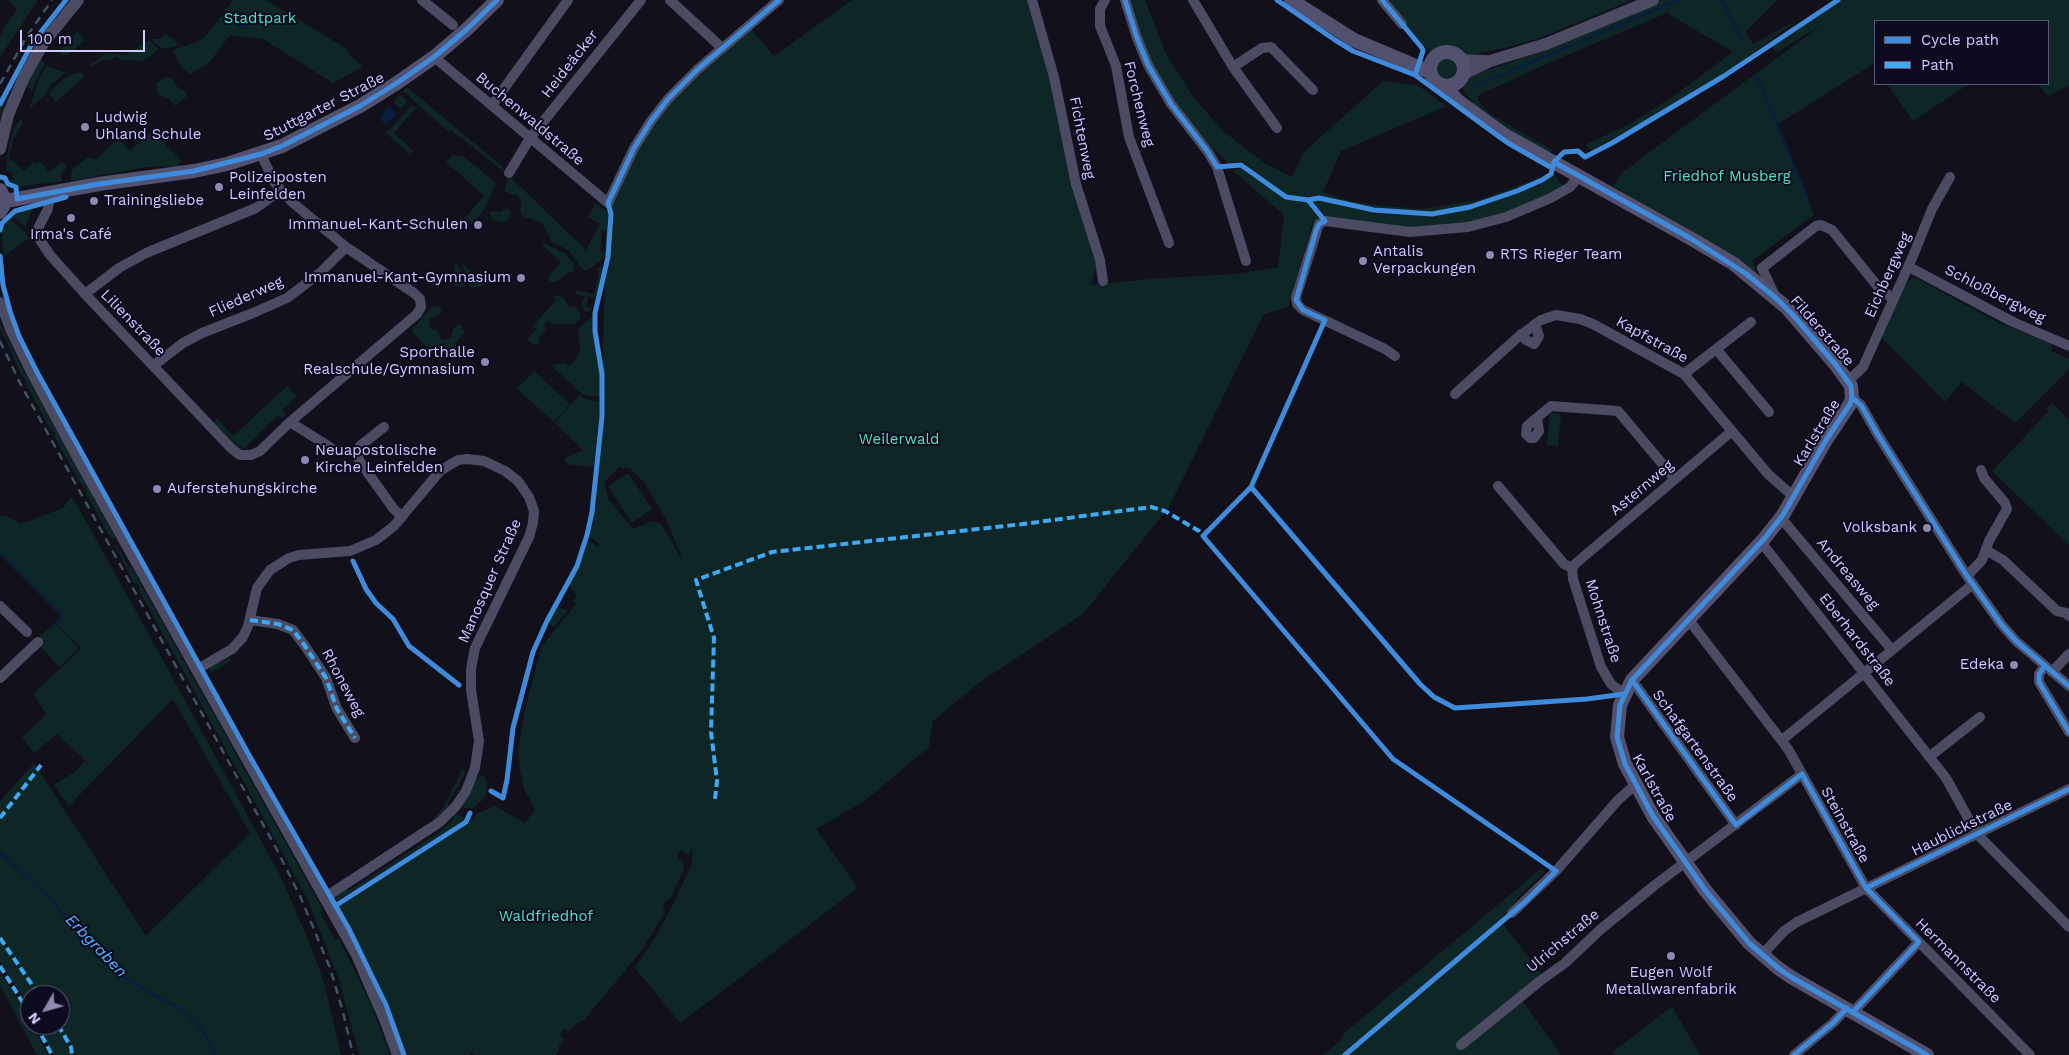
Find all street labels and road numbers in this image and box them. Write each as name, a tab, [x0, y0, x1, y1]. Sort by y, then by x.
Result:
street label: Heideäcker	[538, 26, 602, 102]
street label: Forchenweg	[1120, 59, 1158, 149]
street label: Buchenwaldstraße	[472, 68, 588, 170]
street label: Stuttgarter Straße	[261, 69, 387, 145]
street label: Fichtenweg	[1065, 95, 1099, 181]
street label: Eichbergweg	[1861, 229, 1915, 321]
street label: Schloßbergweg	[1942, 261, 2048, 327]
street label: Fliederweg	[206, 273, 286, 321]
street label: Lilienstraße	[97, 286, 169, 360]
street label: Filderstraße	[1786, 292, 1858, 370]
street label: Kapfstraße	[1613, 313, 1691, 367]
street label: Karlstraße	[1790, 396, 1844, 470]
street label: Asternweg	[1607, 456, 1677, 520]
street label: Manosquer Straße	[454, 516, 526, 646]
street label: Andreasweg	[1813, 535, 1883, 613]
street label: Mohnstraße	[1581, 577, 1625, 665]
street label: Eberhardstraße	[1815, 590, 1899, 690]
street label: Rhoneweg	[317, 646, 369, 720]
street label: Schafgartenstraße	[1648, 686, 1742, 806]
street label: Karlstraße	[1628, 751, 1680, 825]
street label: Steinstraße	[1817, 784, 1873, 866]
street label: Haublickstraße	[1909, 796, 2015, 860]
street label: Ulrichstraße	[1523, 905, 1603, 977]
street label: Hermannstraße	[1912, 915, 2004, 1007]

